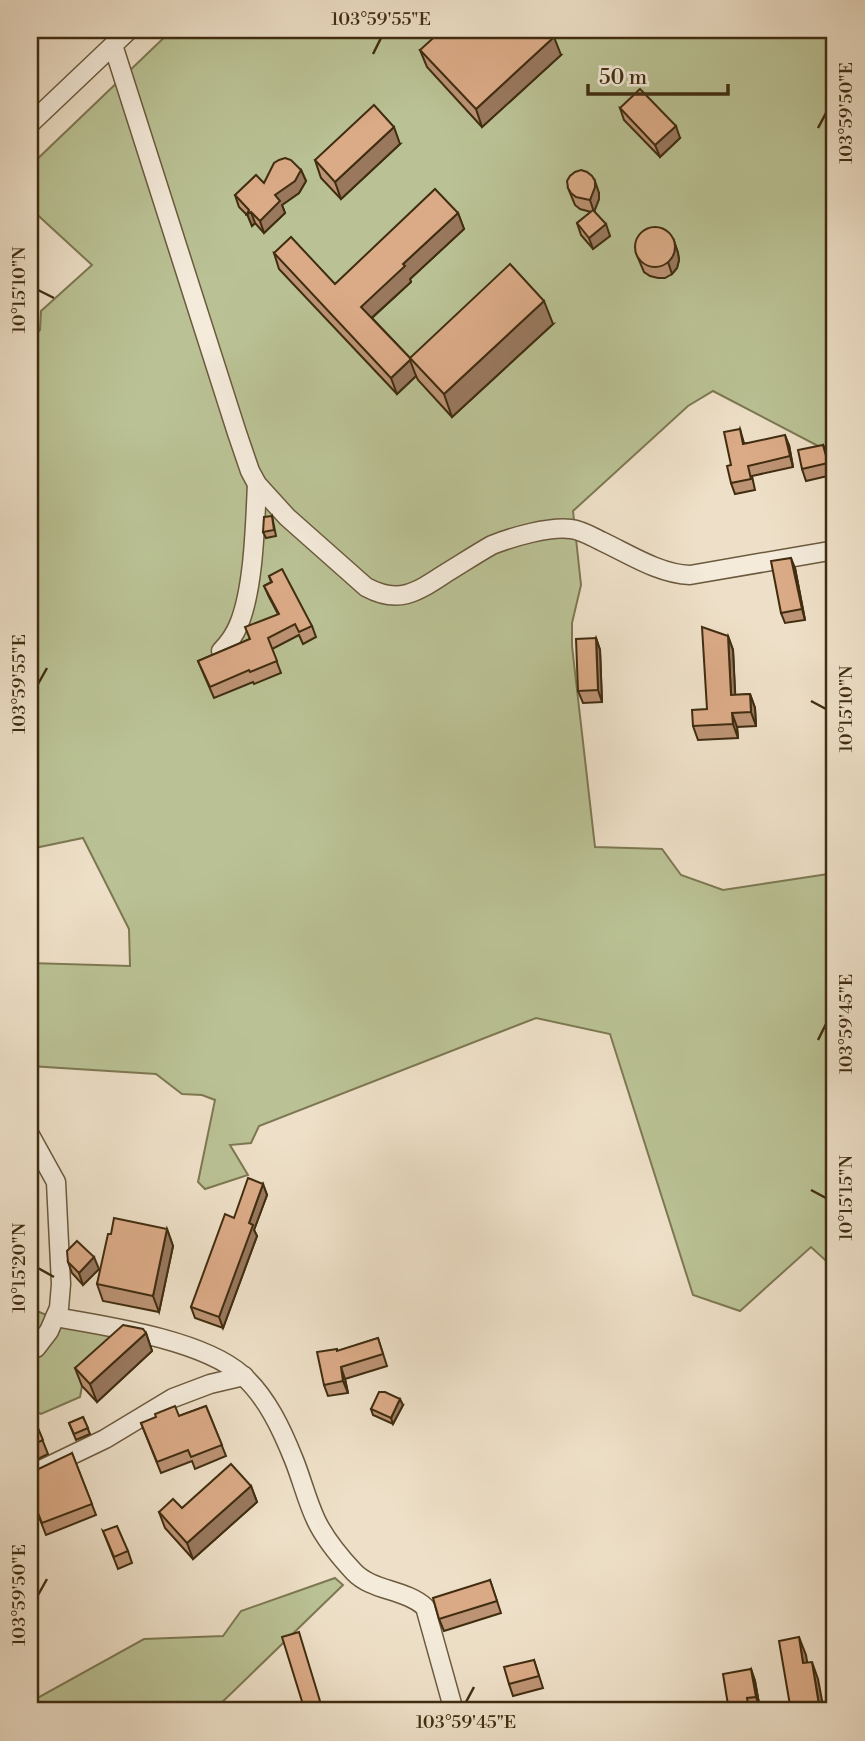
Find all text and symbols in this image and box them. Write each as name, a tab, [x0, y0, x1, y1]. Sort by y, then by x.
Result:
text: 103°59'55"E	[331, 8, 431, 31]
scale bar	[588, 52, 728, 96]
text: 103°59'50"E	[835, 62, 858, 164]
text: 50 m	[599, 65, 647, 91]
text: 10°15'10"N	[8, 246, 31, 333]
text: 103°59'55"E	[8, 634, 31, 734]
text: 10°15'10"N	[835, 665, 858, 752]
text: 103°59'45"E	[835, 974, 858, 1074]
text: 10°15'15"N	[835, 1155, 858, 1241]
text: 10°15'20"N	[8, 1222, 31, 1313]
text: 103°59'50"E	[8, 1544, 31, 1646]
text: 103°59'45"E	[416, 1711, 516, 1734]

